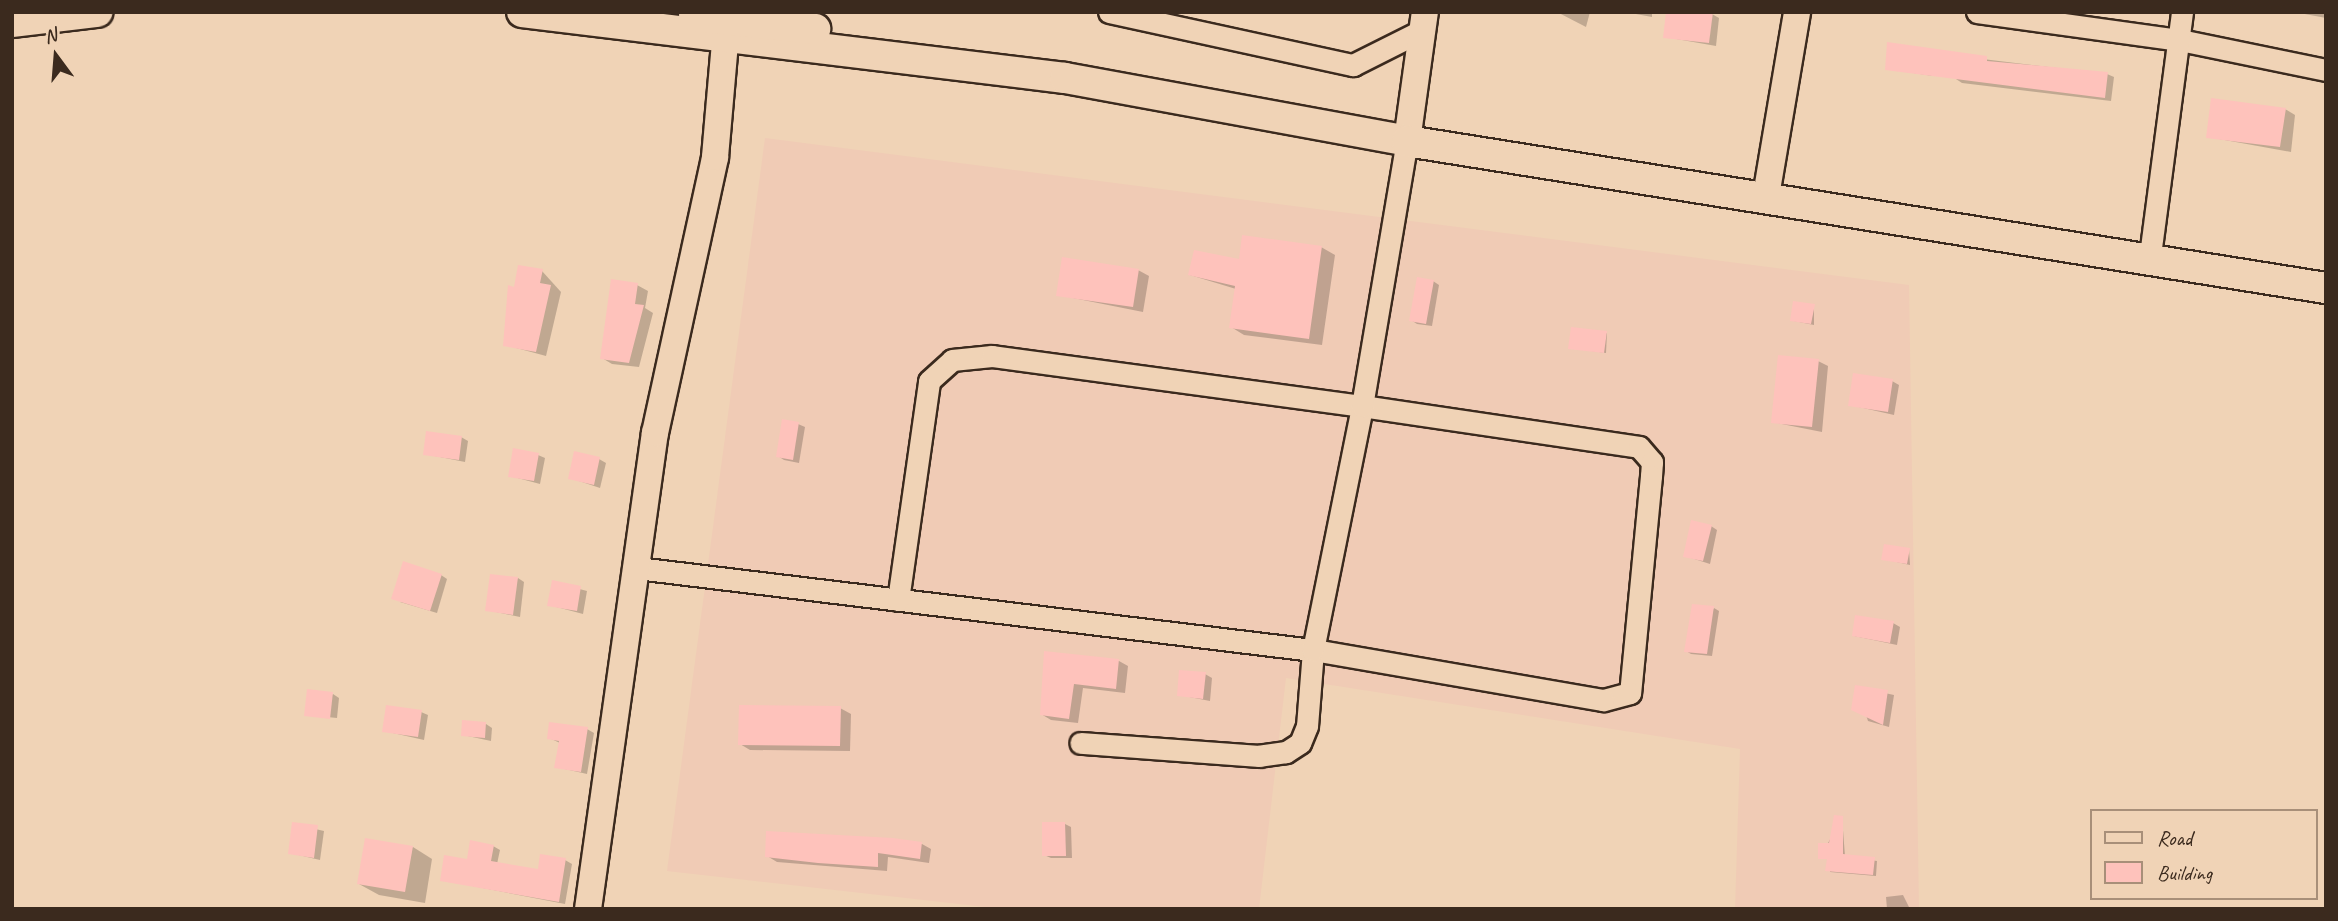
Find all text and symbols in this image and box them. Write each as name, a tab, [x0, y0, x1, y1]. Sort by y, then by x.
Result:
north arrow	[21, 21, 91, 91]
text: N	[41, 23, 59, 49]
legend	[2090, 809, 2317, 900]
text: Road	[2157, 825, 2192, 851]
text: Building	[2157, 860, 2212, 886]

